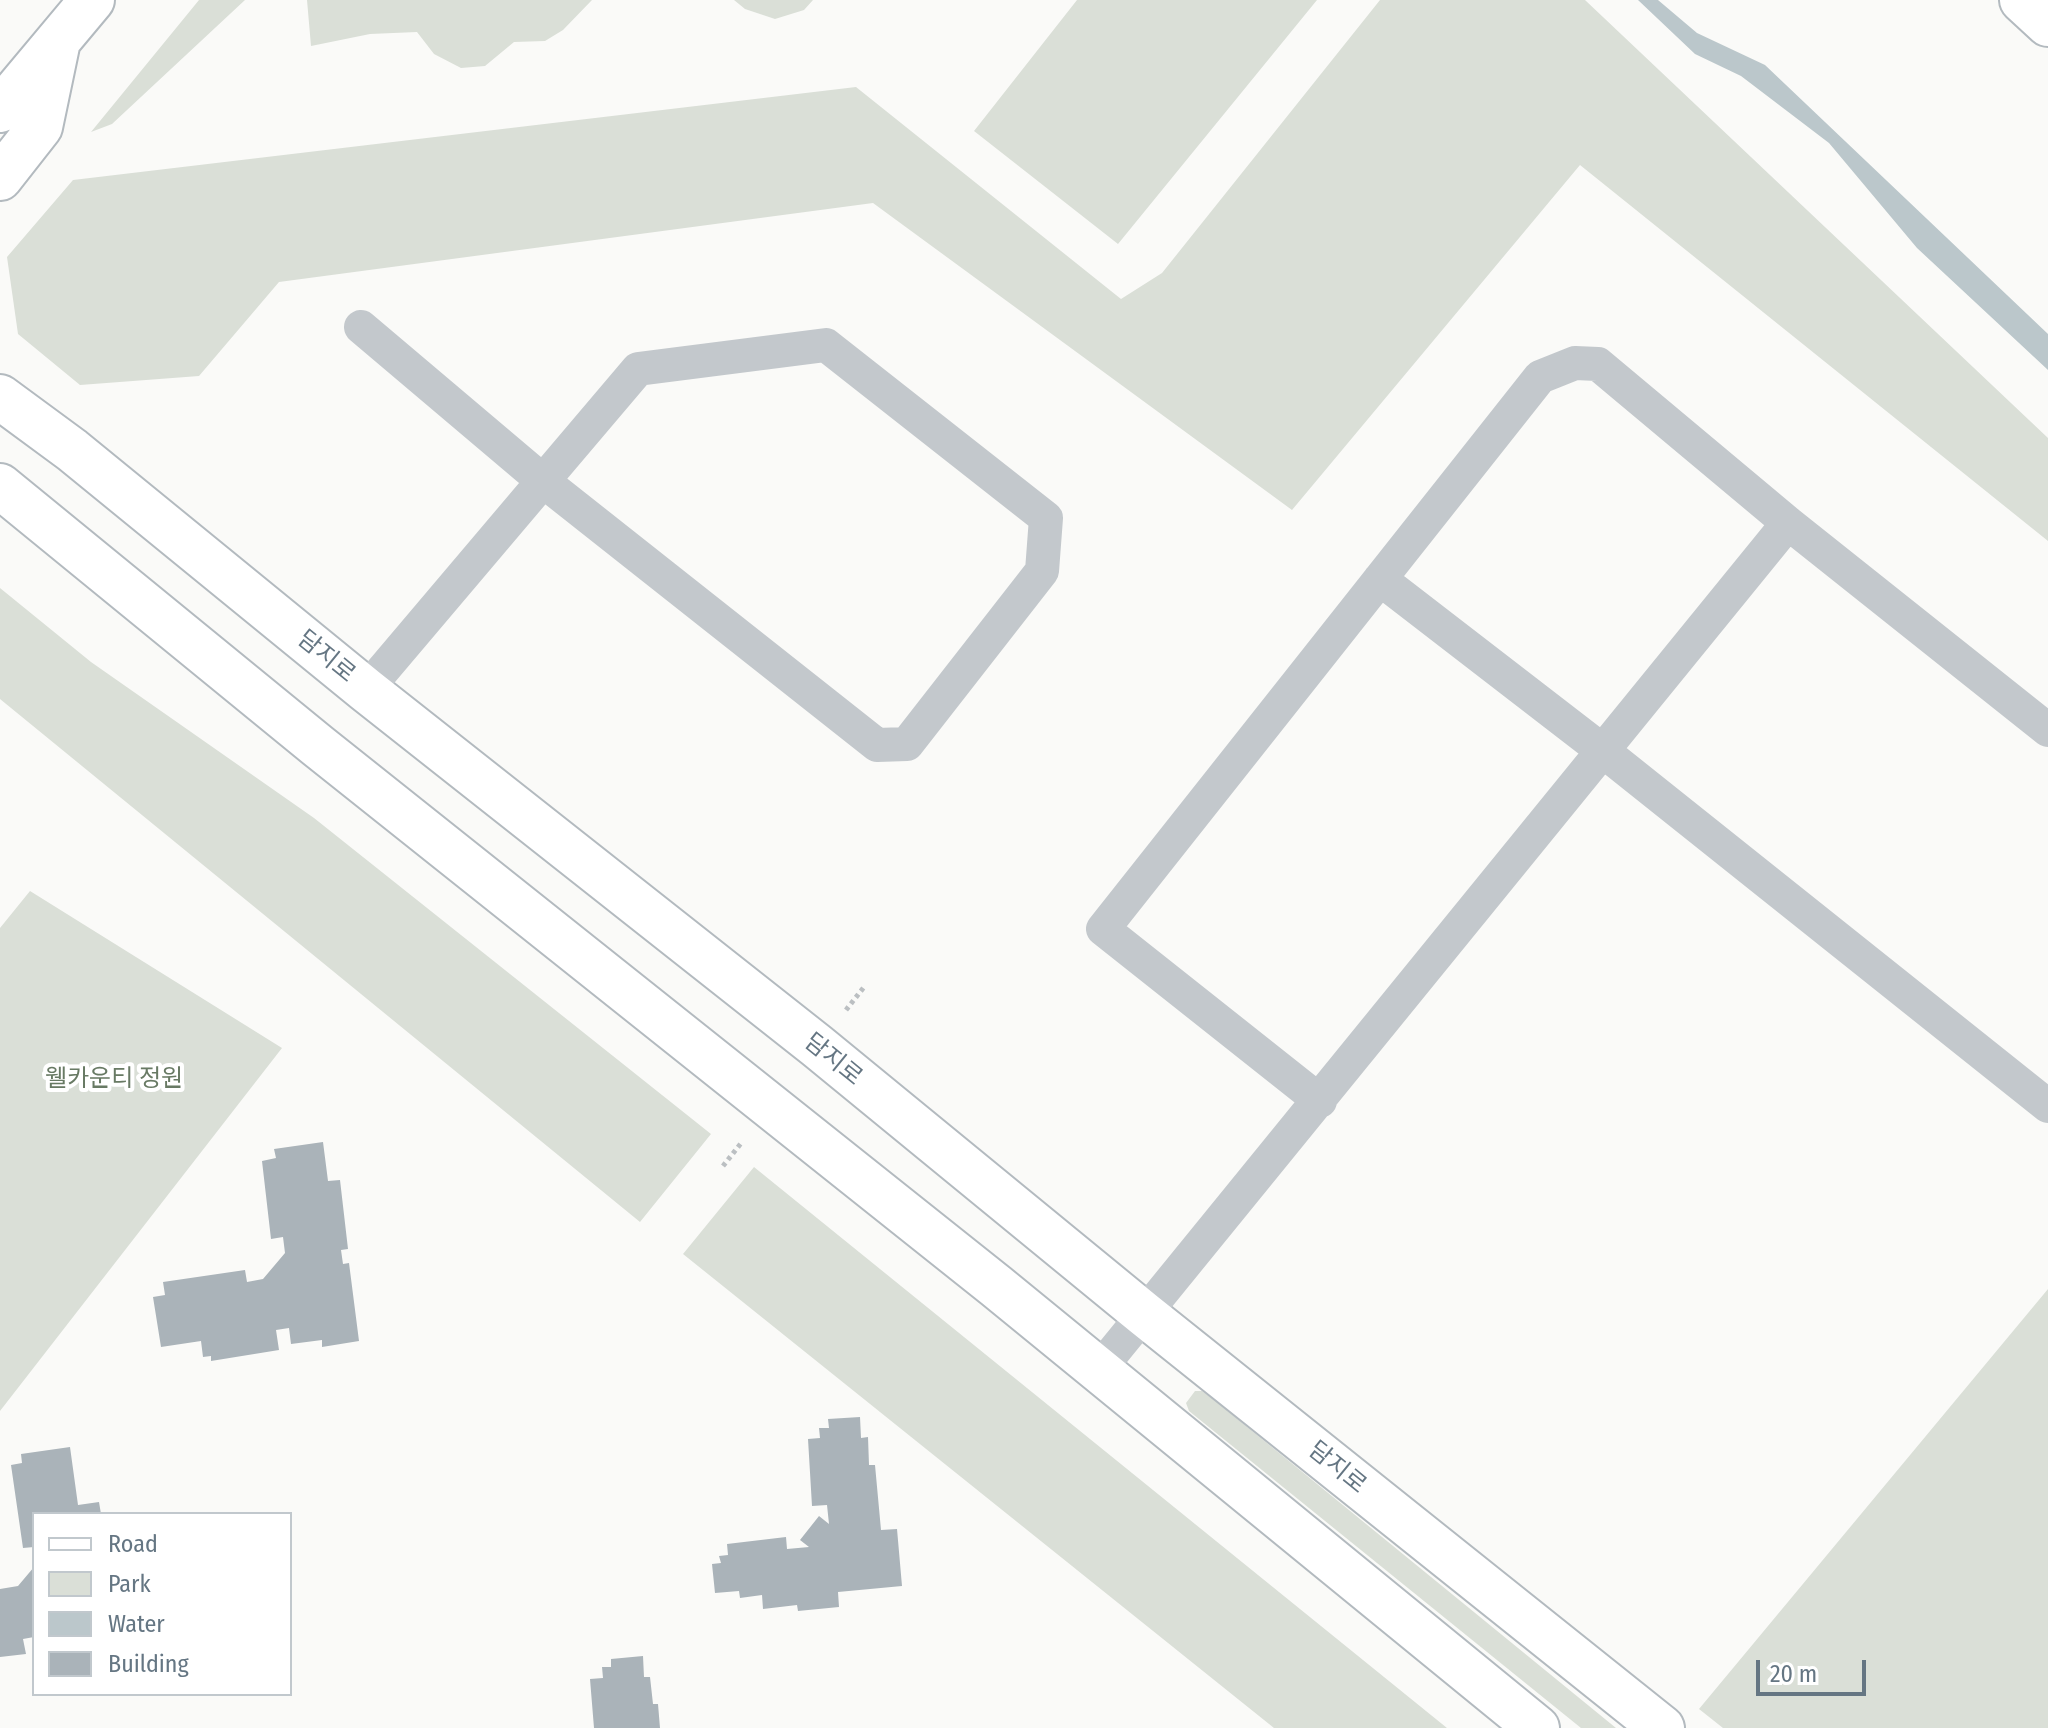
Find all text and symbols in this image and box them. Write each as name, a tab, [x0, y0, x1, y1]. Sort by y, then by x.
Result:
street label: 담지로	[291, 625, 361, 689]
street label: 담지로	[798, 1028, 868, 1092]
park label: 웰카운티 정원	[45, 1065, 183, 1093]
street label: 담지로	[1302, 1436, 1372, 1500]
legend	[32, 1512, 292, 1696]
text: Road	[108, 1530, 158, 1558]
text: Park	[108, 1570, 151, 1598]
text: Water	[108, 1610, 165, 1638]
scale bar	[1760, 1644, 1870, 1694]
text: Building	[108, 1650, 189, 1678]
text: 20 m	[1770, 1660, 1817, 1688]

